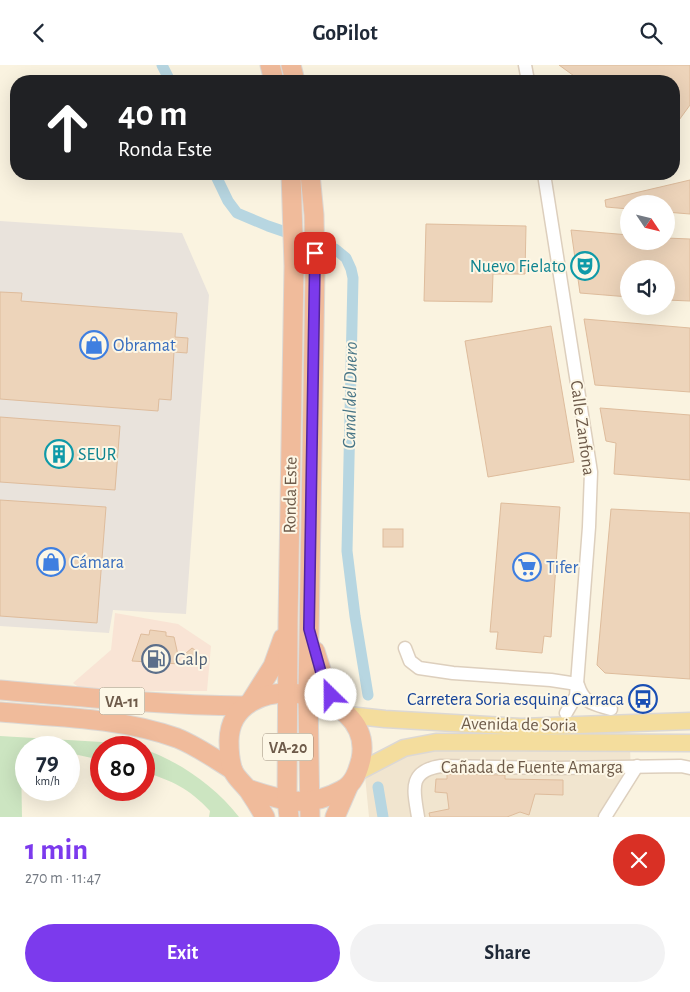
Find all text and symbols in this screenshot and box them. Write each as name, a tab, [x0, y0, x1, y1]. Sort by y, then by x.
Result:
icon: back	[25, 19, 53, 47]
icon: search	[637, 19, 665, 47]
text: GoPilot	[312, 22, 378, 44]
icon: ahead	[35, 95, 100, 160]
text: 40 m	[118, 97, 187, 132]
text: Ronda Este	[118, 138, 212, 160]
north arrow	[620, 195, 675, 250]
map controls	[620, 195, 675, 315]
pin	[294, 232, 336, 274]
icon: arrive	[301, 239, 329, 267]
theatre icon: Nuevo Fielato	[570, 251, 600, 281]
place label: Nuevo Fielato	[470, 258, 566, 276]
button: sound	[620, 260, 675, 315]
shop icon: Obramat	[79, 330, 109, 360]
place label: Obramat	[113, 337, 176, 355]
water label: Canal del Duero	[340, 341, 361, 449]
street label: Calle Zanfona	[566, 379, 598, 477]
building icon: SEUR	[44, 439, 74, 469]
place label: SEUR	[78, 446, 116, 464]
street label: Ronda Este	[281, 456, 301, 534]
shop icon: Cámara	[36, 547, 66, 577]
supermarket icon: Tifer	[512, 552, 542, 582]
place label: Cámara	[70, 554, 124, 572]
place label: Tifer	[546, 559, 579, 577]
fuel station icon: Galp	[141, 644, 171, 674]
place label: Galp	[175, 651, 208, 669]
position arrow	[304, 668, 356, 720]
bus stop icon: Carretera Soria esquina Carraca	[628, 684, 658, 714]
road number: VA-11	[100, 687, 144, 715]
place label: Carretera Soria esquina Carraca	[407, 691, 624, 709]
street label: Avenida de Soria	[461, 715, 577, 735]
road number: VA-20	[263, 734, 313, 761]
speed limit sign: 80	[90, 736, 155, 801]
text: 79	[36, 750, 59, 775]
street label: Cañada de Fuente Amarga	[441, 759, 623, 777]
text: km/h	[35, 775, 60, 787]
button: close	[613, 834, 665, 886]
text: 1 min	[25, 835, 88, 865]
text: 270 m · 11:47	[25, 870, 101, 886]
button: Exit	[25, 924, 340, 982]
button: Share	[350, 924, 665, 982]

